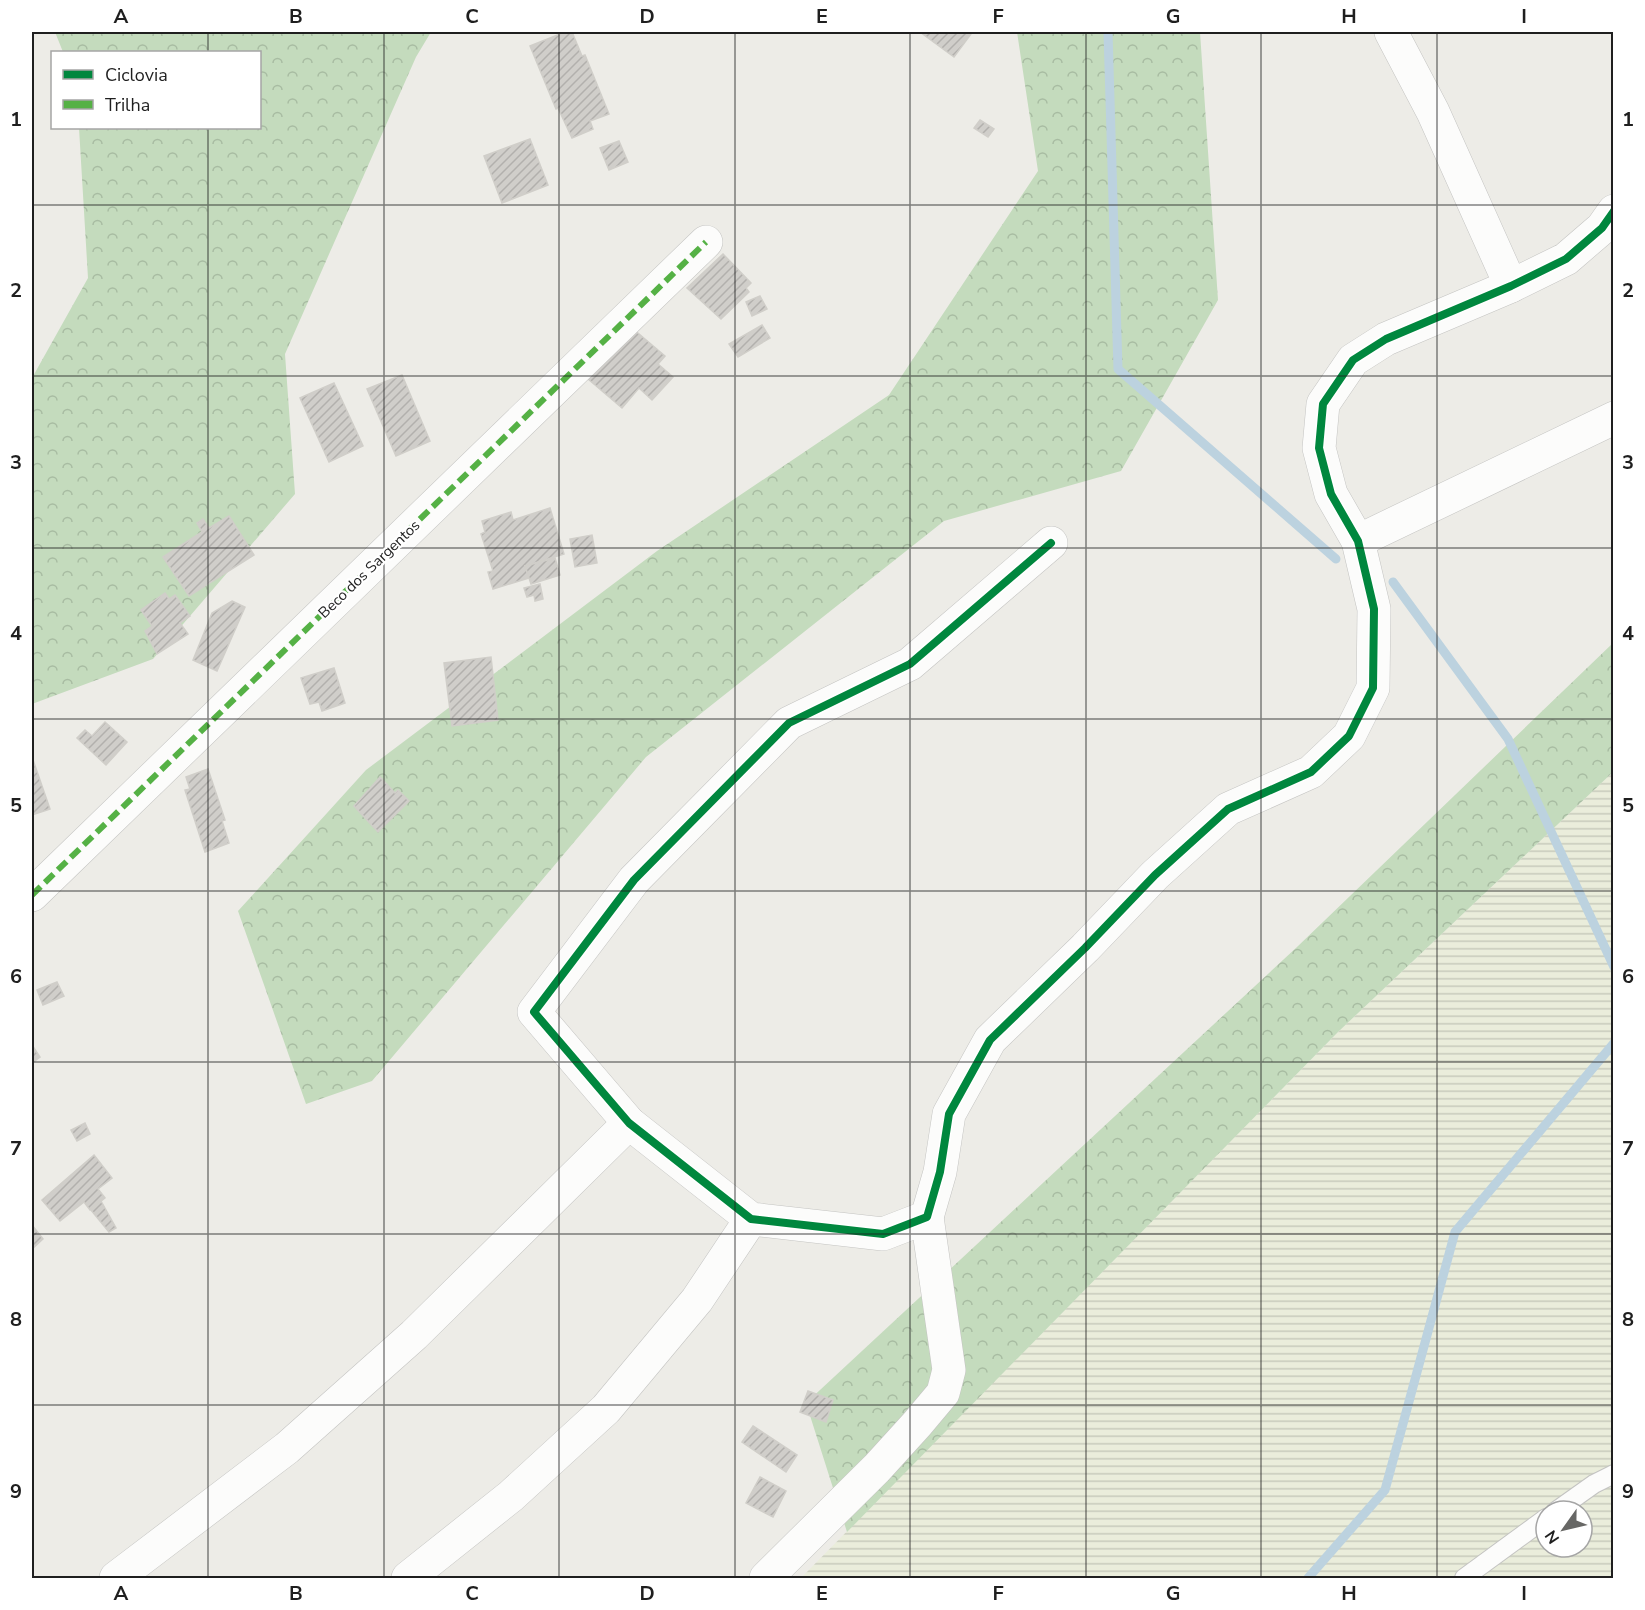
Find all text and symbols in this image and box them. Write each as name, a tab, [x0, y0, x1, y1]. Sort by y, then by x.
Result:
text: A	[114, 3, 129, 30]
text: B	[289, 3, 303, 30]
text: C	[465, 3, 479, 30]
text: D	[639, 3, 655, 30]
text: E	[816, 3, 828, 30]
text: F	[992, 3, 1004, 30]
text: G	[1166, 3, 1180, 30]
text: H	[1341, 3, 1357, 30]
text: I	[1521, 3, 1527, 30]
legend	[51, 51, 261, 129]
text: Ciclovia	[105, 63, 168, 87]
text: Trilha	[105, 93, 150, 117]
text: 1	[10, 106, 22, 133]
text: 1	[1622, 106, 1634, 133]
text: 2	[10, 277, 22, 304]
text: 2	[1622, 277, 1634, 304]
text: 3	[10, 449, 22, 476]
text: 3	[1622, 449, 1634, 476]
street label: Beco dos Sargentos	[314, 515, 424, 623]
text: 4	[10, 620, 22, 647]
text: 4	[1622, 620, 1634, 647]
text: 5	[10, 792, 22, 819]
text: 5	[1622, 792, 1634, 819]
text: 6	[10, 963, 22, 990]
text: 6	[1622, 963, 1634, 990]
text: 7	[10, 1135, 22, 1162]
text: 7	[1622, 1135, 1634, 1162]
text: 8	[10, 1306, 22, 1333]
text: 8	[1622, 1306, 1634, 1333]
text: 9	[10, 1478, 22, 1505]
text: 9	[1622, 1478, 1634, 1505]
north arrow	[1534, 1499, 1594, 1559]
text: N	[1540, 1526, 1565, 1548]
text: A	[114, 1580, 129, 1607]
text: B	[289, 1580, 303, 1607]
text: C	[465, 1580, 479, 1607]
text: D	[639, 1580, 655, 1607]
text: E	[816, 1580, 828, 1607]
text: F	[992, 1580, 1004, 1607]
text: G	[1166, 1580, 1180, 1607]
text: H	[1341, 1580, 1357, 1607]
text: I	[1521, 1580, 1527, 1607]

